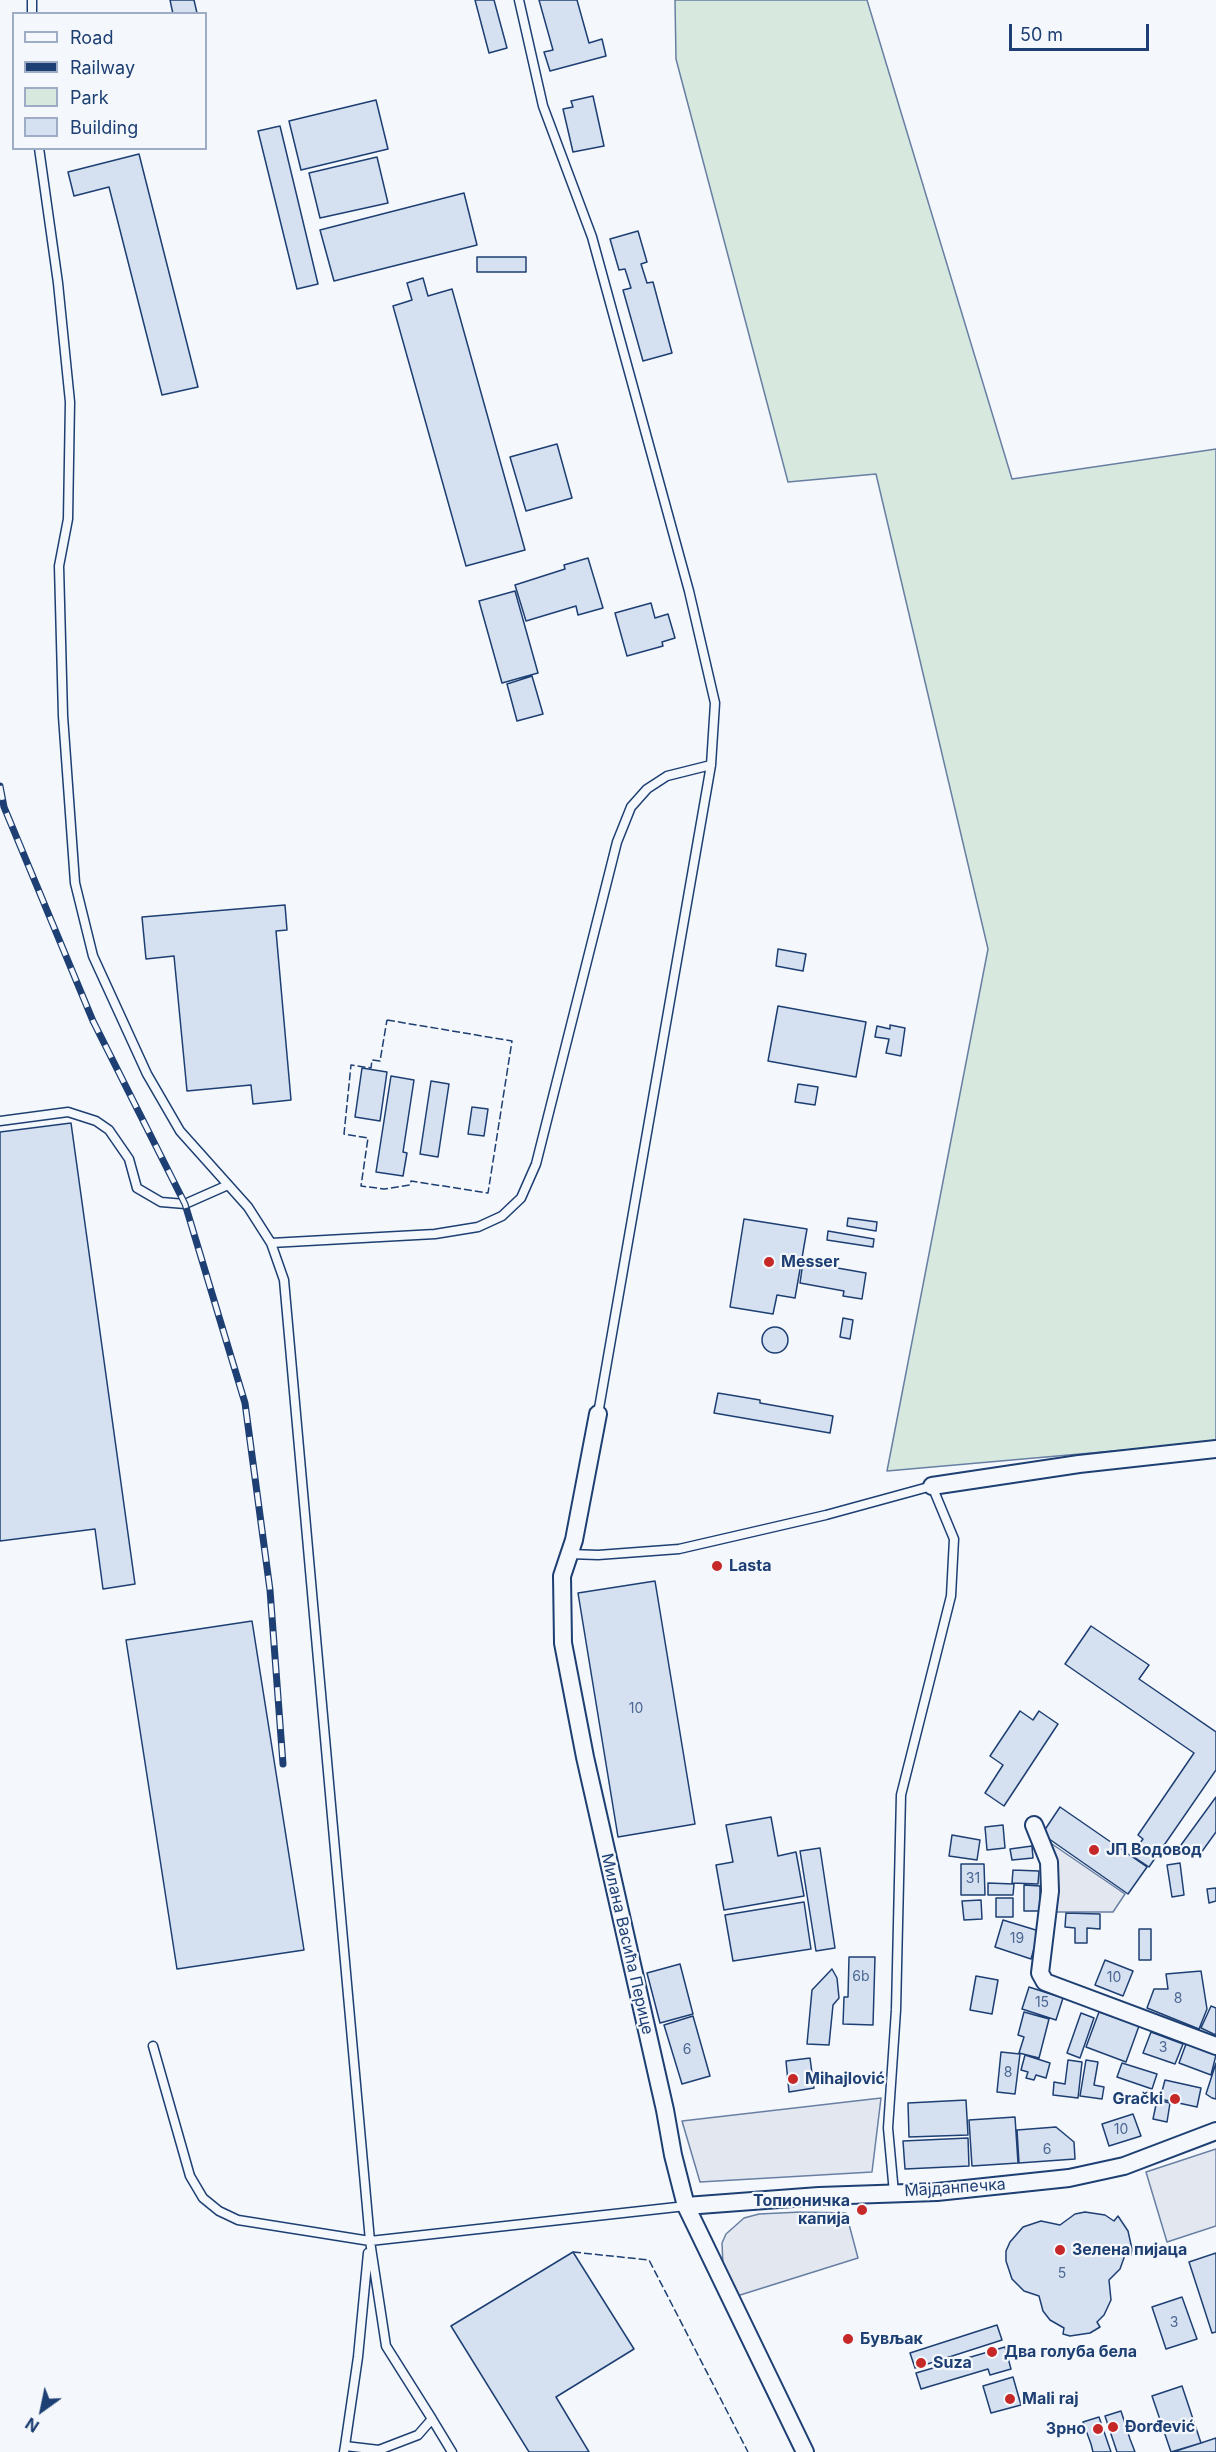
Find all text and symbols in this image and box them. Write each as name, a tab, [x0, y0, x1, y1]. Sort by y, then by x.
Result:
legend	[12, 12, 207, 150]
scale bar	[1012, 12, 1152, 50]
text: 50 m	[1020, 24, 1063, 45]
text: Road	[70, 27, 113, 48]
text: Railway	[70, 57, 135, 78]
text: Park	[70, 87, 109, 108]
text: Building	[70, 117, 138, 138]
place label: Messer	[781, 1252, 839, 1272]
marker: Messer	[762, 1255, 776, 1269]
place label: Lasta	[729, 1556, 772, 1576]
marker: Lasta	[710, 1559, 724, 1573]
house number: 10	[629, 1701, 643, 1717]
place label: ЈП Водовод	[1106, 1840, 1202, 1860]
marker: ЈП Водовод	[1087, 1843, 1101, 1857]
street label: Милана Васића Перице	[597, 1852, 657, 2036]
house number: 31	[966, 1871, 980, 1887]
house number: 19	[1010, 1931, 1024, 1947]
house number: 6b	[852, 1969, 870, 1985]
house number: 10	[1107, 1970, 1121, 1986]
house number: 8	[1174, 1991, 1182, 2007]
house number: 15	[1035, 1995, 1049, 2011]
house number: 3	[1159, 2040, 1167, 2056]
house number: 6	[683, 2042, 691, 2058]
house number: 8	[1004, 2065, 1012, 2081]
place label: Mihajlović	[805, 2069, 885, 2089]
marker: Mihajlović	[786, 2072, 800, 2086]
place label: Grački	[1112, 2089, 1163, 2109]
marker: Grački	[1168, 2092, 1182, 2106]
house number: 10	[1114, 2122, 1128, 2138]
house number: 6	[1043, 2142, 1051, 2158]
street label: Мајданпечка	[904, 2175, 1006, 2201]
place label: Топионичка капија	[753, 2191, 850, 2229]
marker: Топионичка капија	[855, 2203, 869, 2217]
place label: Зелена пијаца	[1072, 2240, 1187, 2260]
marker: Зелена пијаца	[1053, 2243, 1067, 2257]
house number: 5	[1058, 2266, 1066, 2282]
house number: 3	[1170, 2315, 1178, 2331]
place label: Бувљак	[860, 2329, 923, 2349]
marker: Бувљак	[841, 2332, 855, 2346]
place label: Два голуба бела	[1004, 2342, 1137, 2362]
marker: Два голуба бела	[985, 2345, 999, 2359]
place label: Suza	[933, 2353, 972, 2373]
marker: Suza	[914, 2356, 928, 2370]
north arrow	[12, 2380, 72, 2440]
place label: Mali raj	[1022, 2389, 1079, 2409]
marker: Mali raj	[1003, 2392, 1017, 2406]
text: N	[22, 2413, 43, 2437]
place label: Đorđević	[1125, 2417, 1195, 2437]
place label: Зрно	[1046, 2419, 1086, 2439]
marker: Đorđević	[1106, 2420, 1120, 2434]
marker: Зрно	[1091, 2422, 1105, 2436]

